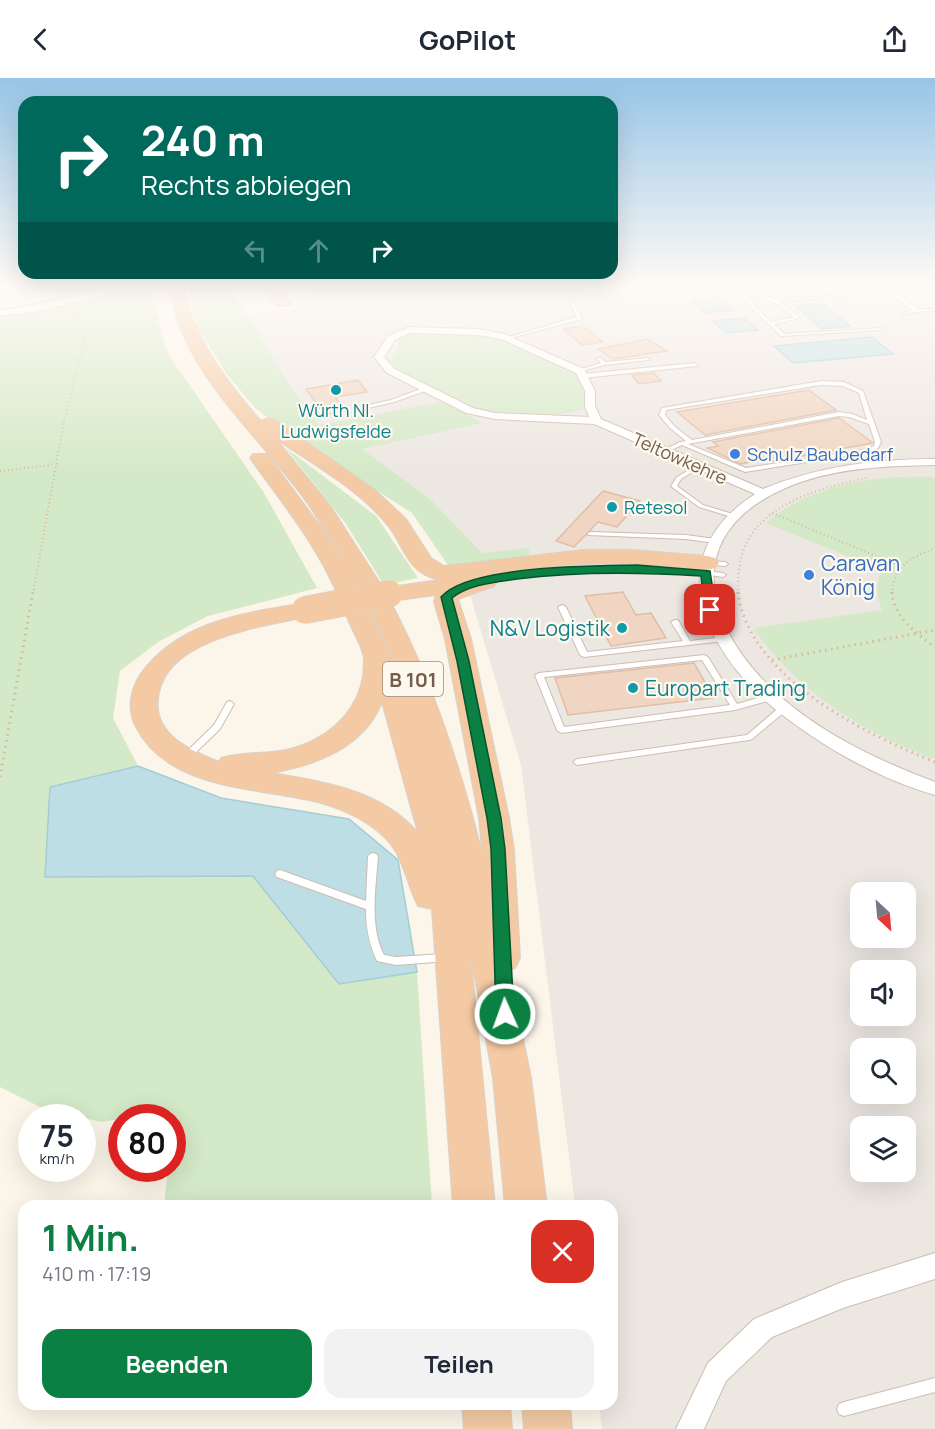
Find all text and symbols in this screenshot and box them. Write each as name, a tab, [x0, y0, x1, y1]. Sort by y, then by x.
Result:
text: GoPilot	[419, 21, 516, 58]
icon: back	[24, 23, 57, 56]
icon: share	[878, 23, 911, 56]
text: 240 m	[141, 111, 265, 169]
icon: right	[42, 120, 120, 198]
text: Rechts abbiegen	[141, 166, 352, 203]
icon: left	[239, 234, 272, 267]
icon: ahead	[302, 234, 335, 267]
icon: right	[365, 234, 398, 267]
marker: Würth Nl. Ludwigsfelde	[329, 383, 343, 397]
place label: Würth Nl. Ludwigsfelde	[281, 398, 391, 443]
street label: Teltowkehre	[629, 426, 731, 490]
place label: Schulz Baubedarf	[747, 442, 894, 466]
marker: Schulz Baubedarf	[728, 447, 742, 461]
place label: Retesol	[624, 495, 688, 519]
marker: Retesol	[605, 500, 619, 514]
place label: Caravan König	[821, 549, 900, 601]
marker: Caravan König	[802, 568, 816, 582]
pin	[684, 584, 735, 635]
icon: arrive	[693, 593, 726, 626]
place label: N&V Logistik	[490, 614, 611, 642]
marker: N&V Logistik	[615, 621, 629, 635]
road number: B 101	[383, 662, 443, 696]
place label: Europart Trading	[645, 674, 806, 702]
marker: Europart Trading	[626, 681, 640, 695]
north arrow	[850, 882, 916, 948]
map controls	[850, 882, 916, 1182]
button: sound	[850, 960, 916, 1026]
position arrow	[473, 982, 537, 1046]
button: search	[850, 1038, 916, 1104]
speed limit sign: 80	[108, 1104, 186, 1182]
text: 75	[40, 1115, 74, 1156]
button: layers	[850, 1116, 916, 1182]
text: km/h	[40, 1148, 74, 1169]
text: 1 Min.	[42, 1213, 139, 1262]
button: close	[531, 1220, 594, 1283]
text: 410 m · 17:19	[42, 1260, 151, 1287]
button: Beenden	[42, 1329, 312, 1398]
button: Teilen	[324, 1329, 594, 1398]

